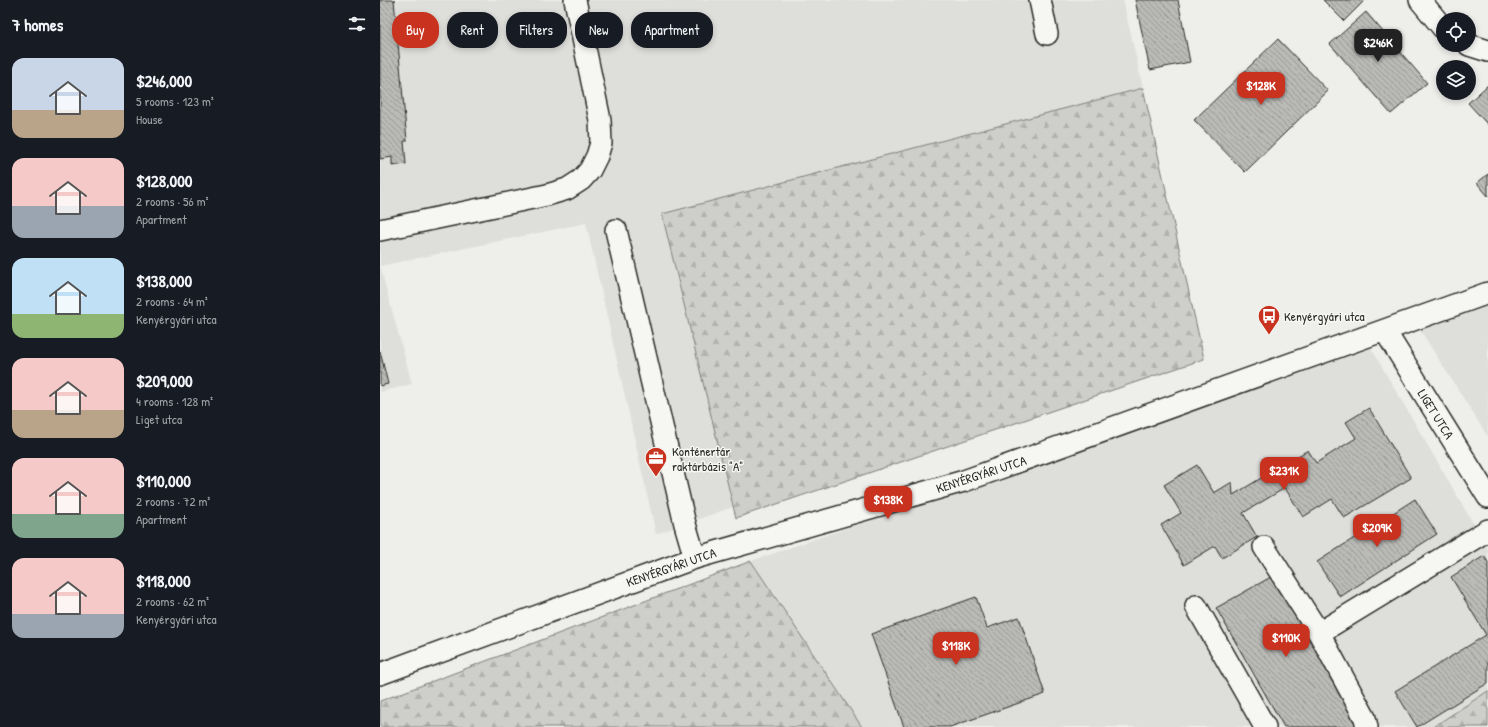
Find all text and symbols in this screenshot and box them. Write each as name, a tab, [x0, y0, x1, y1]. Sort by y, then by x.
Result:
chip: Buy	[392, 12, 439, 48]
chip: Rent	[447, 12, 498, 48]
chip: Filters	[506, 12, 567, 48]
chip: New	[575, 12, 623, 48]
chip: Apartment	[631, 12, 713, 48]
map controls	[1436, 12, 1476, 100]
button: locate	[1436, 12, 1476, 52]
text: 7 homes	[12, 13, 63, 36]
icon: filters	[346, 13, 368, 35]
pin: $246K	[1350, 29, 1406, 63]
text: $246K	[1363, 33, 1393, 51]
button: layers	[1436, 60, 1476, 100]
text: $246,000	[136, 69, 192, 92]
pin: $128K	[1233, 72, 1289, 106]
icon: home	[44, 74, 92, 122]
text: $128K	[1246, 76, 1276, 94]
text: 5 rooms · 123 m²	[136, 92, 214, 110]
text: House	[136, 110, 163, 128]
text: $128,000	[136, 169, 192, 192]
icon: home	[44, 174, 92, 222]
text: 2 rooms · 56 m²	[136, 192, 209, 210]
text: Apartment	[136, 210, 187, 228]
text: $138,000	[136, 269, 192, 292]
icon: home	[44, 274, 92, 322]
text: 2 rooms · 64 m²	[136, 292, 208, 310]
bus stop icon: Kenyérgyári utca	[1256, 303, 1282, 336]
place label: Kenyérgyári utca	[1284, 307, 1365, 325]
text: Kenyérgyári utca	[136, 310, 217, 328]
text: $209,000	[136, 369, 193, 392]
icon: home	[44, 374, 92, 422]
street label: LIGET UTCA	[1414, 386, 1459, 443]
text: 4 rooms · 128 m²	[136, 392, 213, 410]
text: Liget utca	[136, 410, 182, 428]
place label: Konténertár raktárbázis "A"	[672, 442, 743, 475]
office icon: Konténertár raktárbázis "A"	[643, 445, 669, 478]
street label: KENYÉRGYÁRI UTCA	[934, 451, 1029, 497]
pin: $231K	[1256, 457, 1312, 491]
text: $231K	[1269, 461, 1299, 479]
text: $110,000	[136, 469, 191, 492]
icon: home	[44, 474, 92, 522]
pin: $138K	[860, 486, 916, 520]
text: $138K	[873, 490, 903, 508]
text: 2 rooms · 72 m²	[136, 492, 210, 510]
text: Apartment	[136, 510, 187, 528]
pin: $209K	[1349, 514, 1405, 548]
text: $209K	[1362, 518, 1392, 536]
street label: KENYÉRGYÁRI UTCA	[624, 543, 719, 591]
text: $118,000	[136, 569, 191, 592]
icon: home	[44, 574, 92, 622]
text: 2 rooms · 62 m²	[136, 592, 209, 610]
text: Kenyérgyári utca	[136, 610, 217, 628]
pin: $110K	[1258, 624, 1314, 658]
text: $110K	[1272, 628, 1300, 646]
pin: $118K	[928, 632, 984, 666]
text: $118K	[942, 636, 970, 654]

